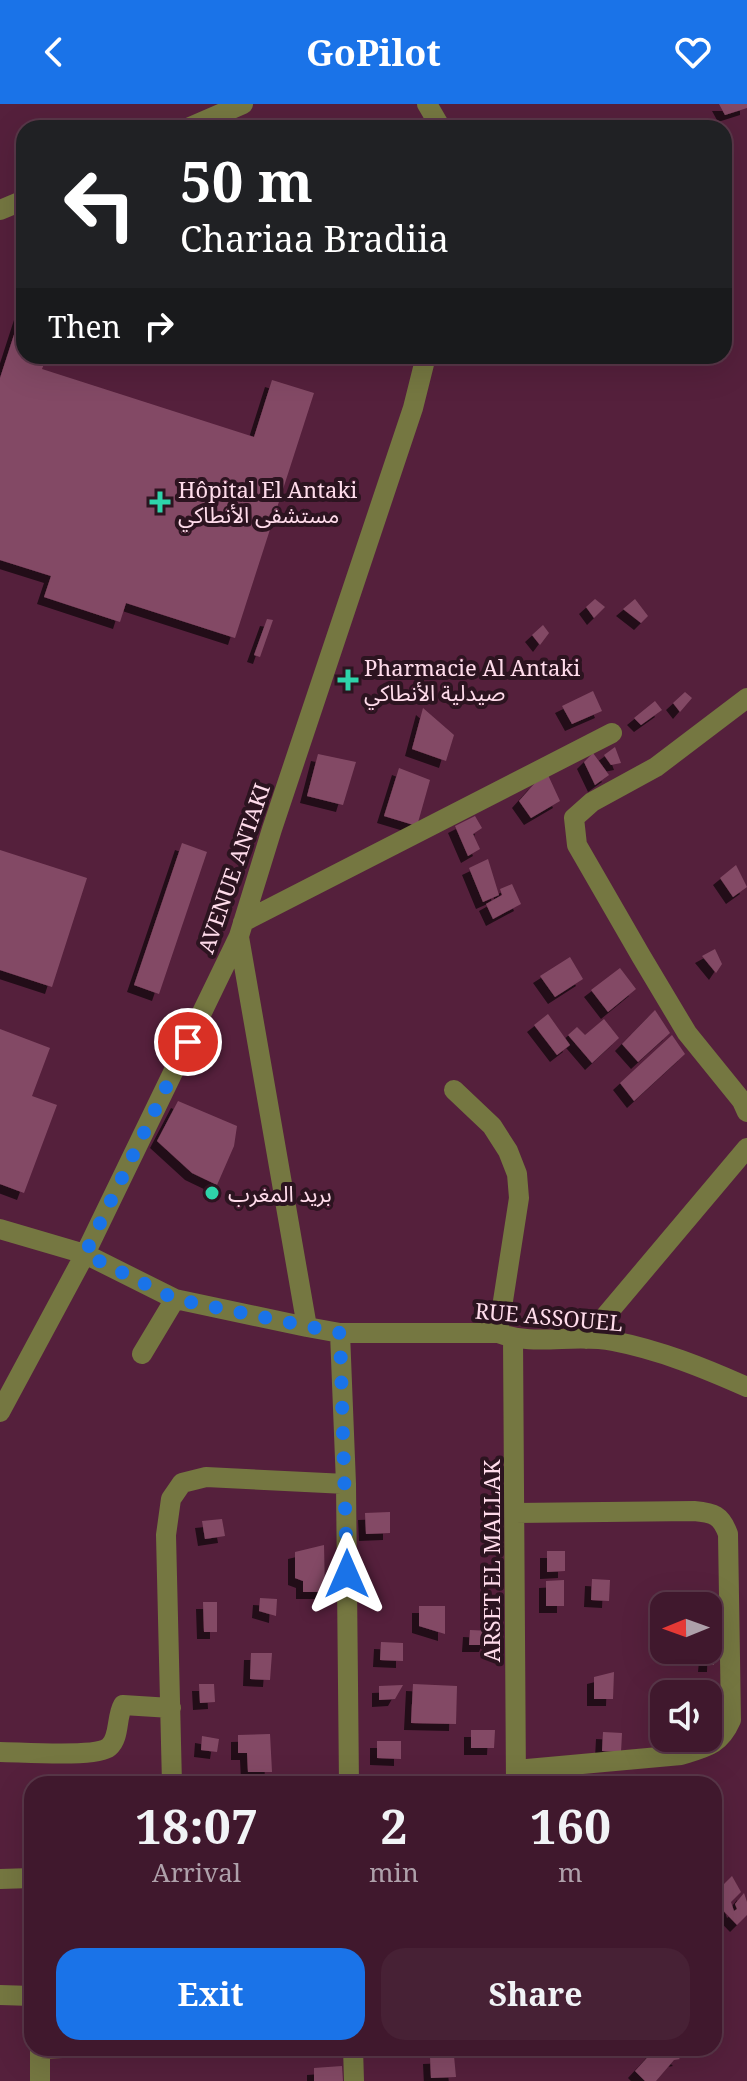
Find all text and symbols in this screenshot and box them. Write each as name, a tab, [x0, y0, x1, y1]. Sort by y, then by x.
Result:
text: GoPilot	[306, 28, 441, 77]
icon: back	[32, 30, 76, 74]
icon: heart	[671, 30, 715, 74]
text: 50 m	[180, 142, 313, 218]
icon: left	[48, 152, 152, 256]
text: Chariaa Bradiia	[180, 214, 449, 263]
icon: right	[137, 304, 181, 348]
text: Then	[48, 306, 121, 347]
place label: Hôpital El Antaki مستشفى الأنطاكي	[178, 474, 357, 532]
marker: Hôpital El Antaki مستشفى الأنطاكي	[149, 491, 171, 513]
place label: Pharmacie Al Antaki صيدلية الأنطاكي	[364, 652, 580, 710]
marker: Pharmacie Al Antaki صيدلية الأنطاكي	[339, 671, 357, 689]
street label: AVENUE ANTAKI	[190, 779, 276, 957]
pin	[154, 1008, 222, 1076]
icon: arrive	[166, 1020, 210, 1064]
place label: بريد المغرب	[228, 1178, 332, 1208]
marker: بريد المغرب	[203, 1184, 221, 1202]
street label: RUE ASSOUEL	[474, 1295, 624, 1337]
street label: ARSET EL MALLAK	[476, 1459, 506, 1662]
position arrow	[305, 1532, 389, 1616]
north arrow	[650, 1592, 722, 1664]
map controls	[650, 1592, 722, 1752]
button: sound	[650, 1680, 722, 1752]
text: 18:07	[135, 1793, 258, 1858]
text: 2	[380, 1793, 407, 1858]
text: 160	[530, 1793, 611, 1858]
text: Arrival	[152, 1854, 241, 1890]
text: min	[369, 1854, 419, 1890]
text: m	[558, 1854, 583, 1890]
button: Exit	[56, 1948, 365, 2040]
button: Share	[381, 1948, 690, 2040]

